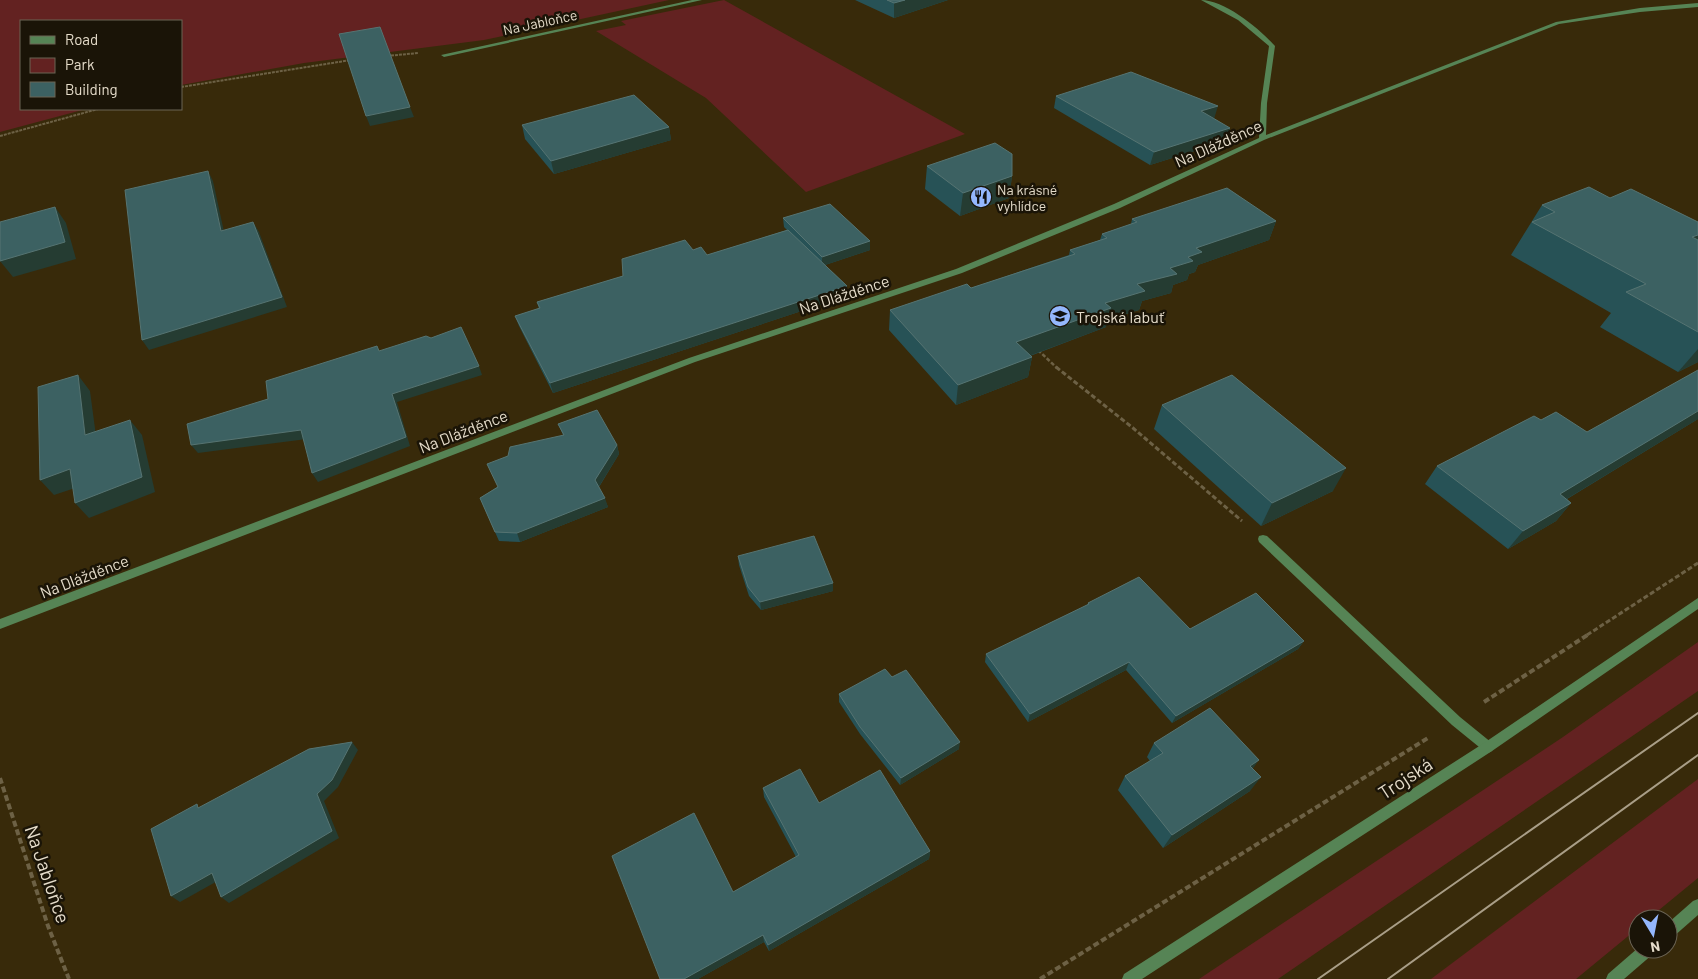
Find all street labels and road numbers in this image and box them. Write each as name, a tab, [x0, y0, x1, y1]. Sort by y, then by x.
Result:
street label: Na Jabloňce	[501, 6, 579, 38]
street label: Na Dlážděnce	[1171, 115, 1265, 171]
street label: Na Dlážděnce	[797, 270, 891, 318]
street label: Na Dlážděnce	[416, 405, 510, 457]
street label: Na Dlážděnce	[37, 550, 131, 602]
street label: Trojská	[1374, 752, 1436, 804]
street label: Na Jabloňce	[20, 822, 76, 926]

